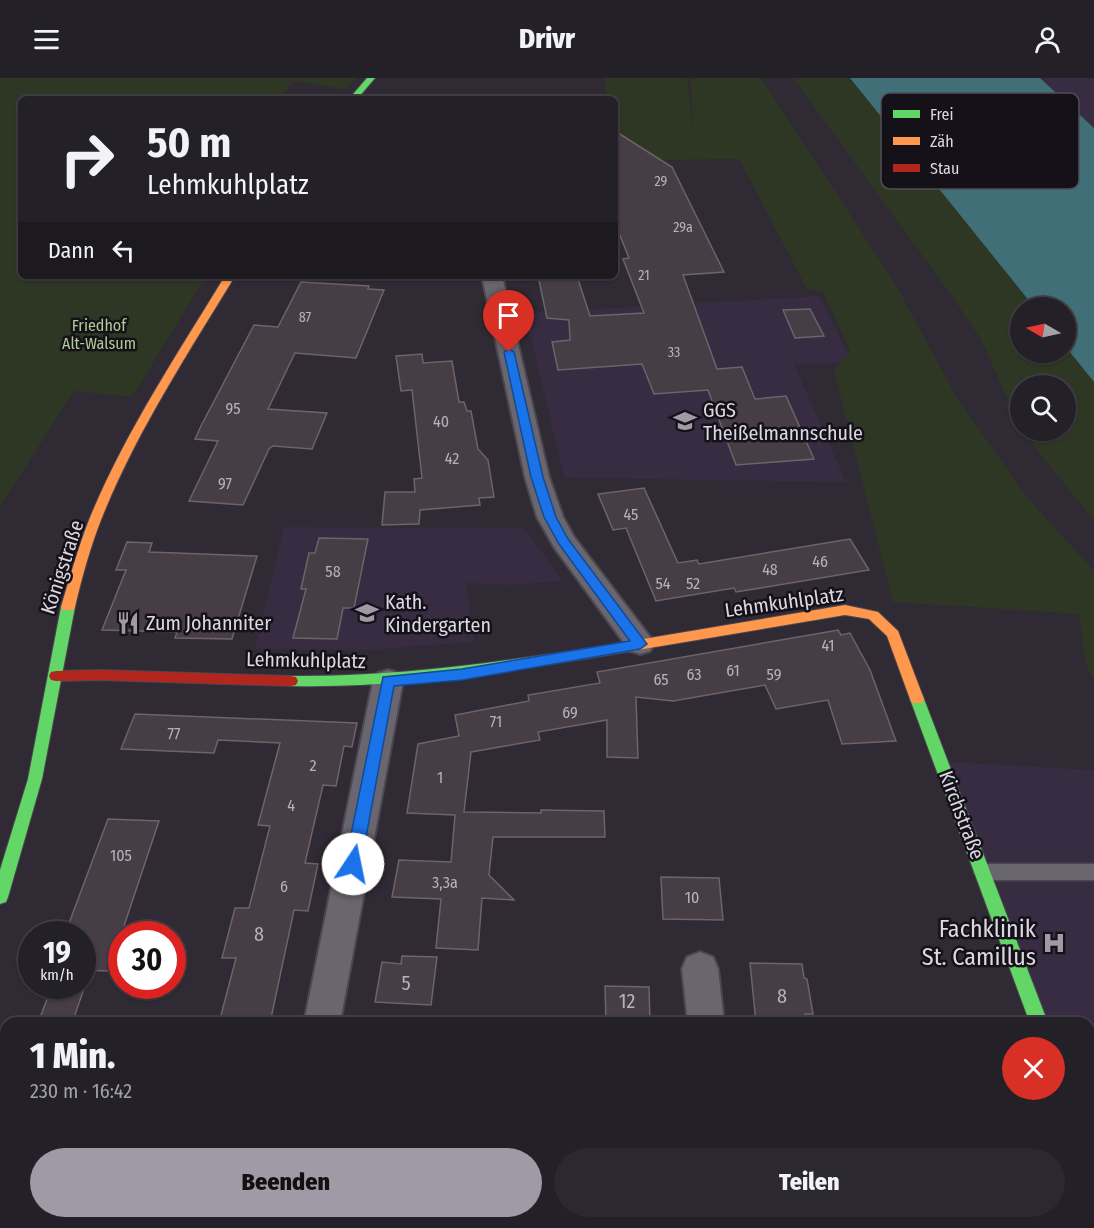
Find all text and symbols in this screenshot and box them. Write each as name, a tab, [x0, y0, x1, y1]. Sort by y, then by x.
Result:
icon: menu	[30, 23, 63, 56]
text: Drivr	[519, 23, 575, 55]
icon: person	[1031, 23, 1064, 56]
legend	[881, 93, 1079, 189]
text: Frei	[930, 105, 954, 124]
text: 50 m	[147, 118, 231, 168]
icon: right	[48, 120, 126, 198]
text: Zäh	[930, 132, 954, 151]
text: Stau	[930, 159, 959, 178]
text: Lehmkuhlplatz	[147, 169, 309, 201]
house number: 29	[655, 173, 668, 190]
house number: 29a	[673, 219, 693, 236]
icon: left	[107, 234, 140, 267]
text: Dann	[48, 237, 95, 264]
house number: 21	[638, 267, 650, 284]
pin	[483, 290, 534, 352]
north arrow	[1010, 297, 1076, 363]
map controls	[1010, 297, 1076, 441]
icon: arrive	[492, 299, 525, 332]
house number: 87	[299, 309, 312, 326]
park label: Friedhof Alt-Walsum	[62, 316, 136, 353]
house number: 33	[668, 344, 680, 361]
button: search	[1010, 375, 1076, 441]
place label: GGS Theißelmannschule	[703, 398, 863, 445]
house number: 95	[225, 399, 241, 418]
school or university icon: GGS Theißelmannschule	[672, 408, 698, 434]
house number: 40	[433, 412, 449, 431]
house number: 42	[445, 449, 459, 468]
house number: 97	[218, 474, 233, 493]
house number: 45	[624, 505, 638, 524]
street label: Königstraße	[36, 517, 88, 617]
house number: 46	[812, 552, 828, 571]
house number: 48	[762, 560, 778, 579]
house number: 58	[325, 562, 341, 581]
house number: 54	[655, 574, 671, 593]
house number: 52	[686, 574, 700, 593]
street label: Lehmkuhlplatz	[723, 582, 845, 622]
place label: Kath. Kindergarten	[385, 590, 491, 637]
school or university icon: Kath. Kindergarten	[354, 600, 380, 626]
restaurant icon: Zum Johanniter	[115, 610, 141, 636]
place label: Zum Johanniter	[146, 611, 271, 635]
house number: 41	[821, 636, 835, 655]
street label: Lehmkuhlplatz	[246, 647, 366, 673]
house number: 61	[726, 661, 740, 680]
house number: 63	[686, 665, 702, 684]
house number: 59	[767, 665, 782, 684]
house number: 65	[653, 670, 669, 689]
house number: 69	[562, 703, 578, 722]
house number: 71	[490, 712, 502, 731]
house number: 77	[167, 724, 181, 743]
house number: 2	[309, 756, 317, 775]
street label: Kirchstraße	[934, 767, 990, 863]
house number: 1	[437, 768, 443, 787]
house number: 4	[287, 796, 295, 815]
position arrow	[321, 832, 385, 896]
house number: 105	[110, 846, 132, 865]
house number: 3,3a	[432, 873, 458, 892]
house number: 6	[280, 877, 288, 896]
house number: 10	[685, 888, 699, 907]
place label: Fachklinik St. Camillus	[922, 915, 1037, 971]
speed limit sign: 30	[108, 921, 186, 999]
house number: 8	[254, 922, 264, 946]
hospital icon: Fachklinik St. Camillus	[1041, 930, 1067, 956]
text: 19	[43, 935, 71, 971]
text: km/h	[40, 966, 74, 984]
house number: 5	[401, 971, 411, 995]
house number: 8	[777, 984, 787, 1008]
house number: 12	[619, 989, 635, 1013]
text: 1 Min.	[30, 1034, 115, 1078]
button: close	[1002, 1037, 1065, 1100]
text: 230 m · 16:42	[30, 1079, 132, 1103]
button: Beenden	[30, 1148, 542, 1217]
button: Teilen	[554, 1148, 1065, 1217]

